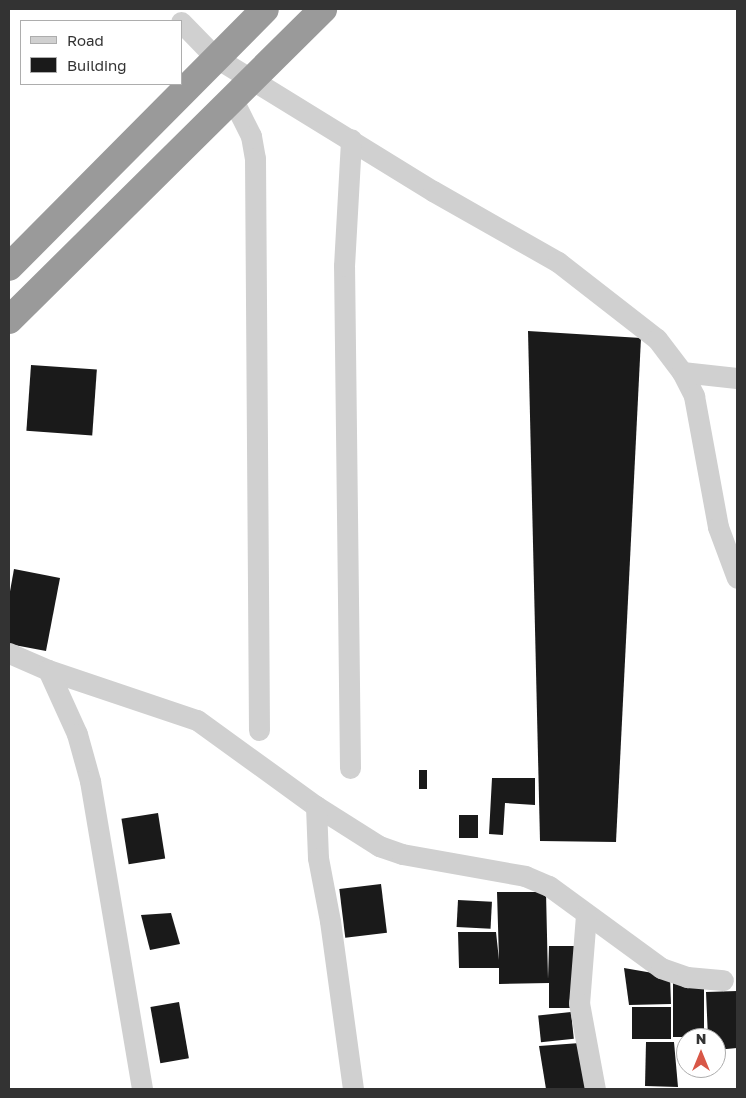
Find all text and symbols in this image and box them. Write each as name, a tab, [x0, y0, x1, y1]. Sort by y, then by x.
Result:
legend	[20, 20, 182, 85]
text: Road	[67, 31, 104, 49]
text: Building	[67, 56, 127, 74]
north arrow	[676, 1028, 726, 1078]
text: N	[696, 1030, 706, 1047]

